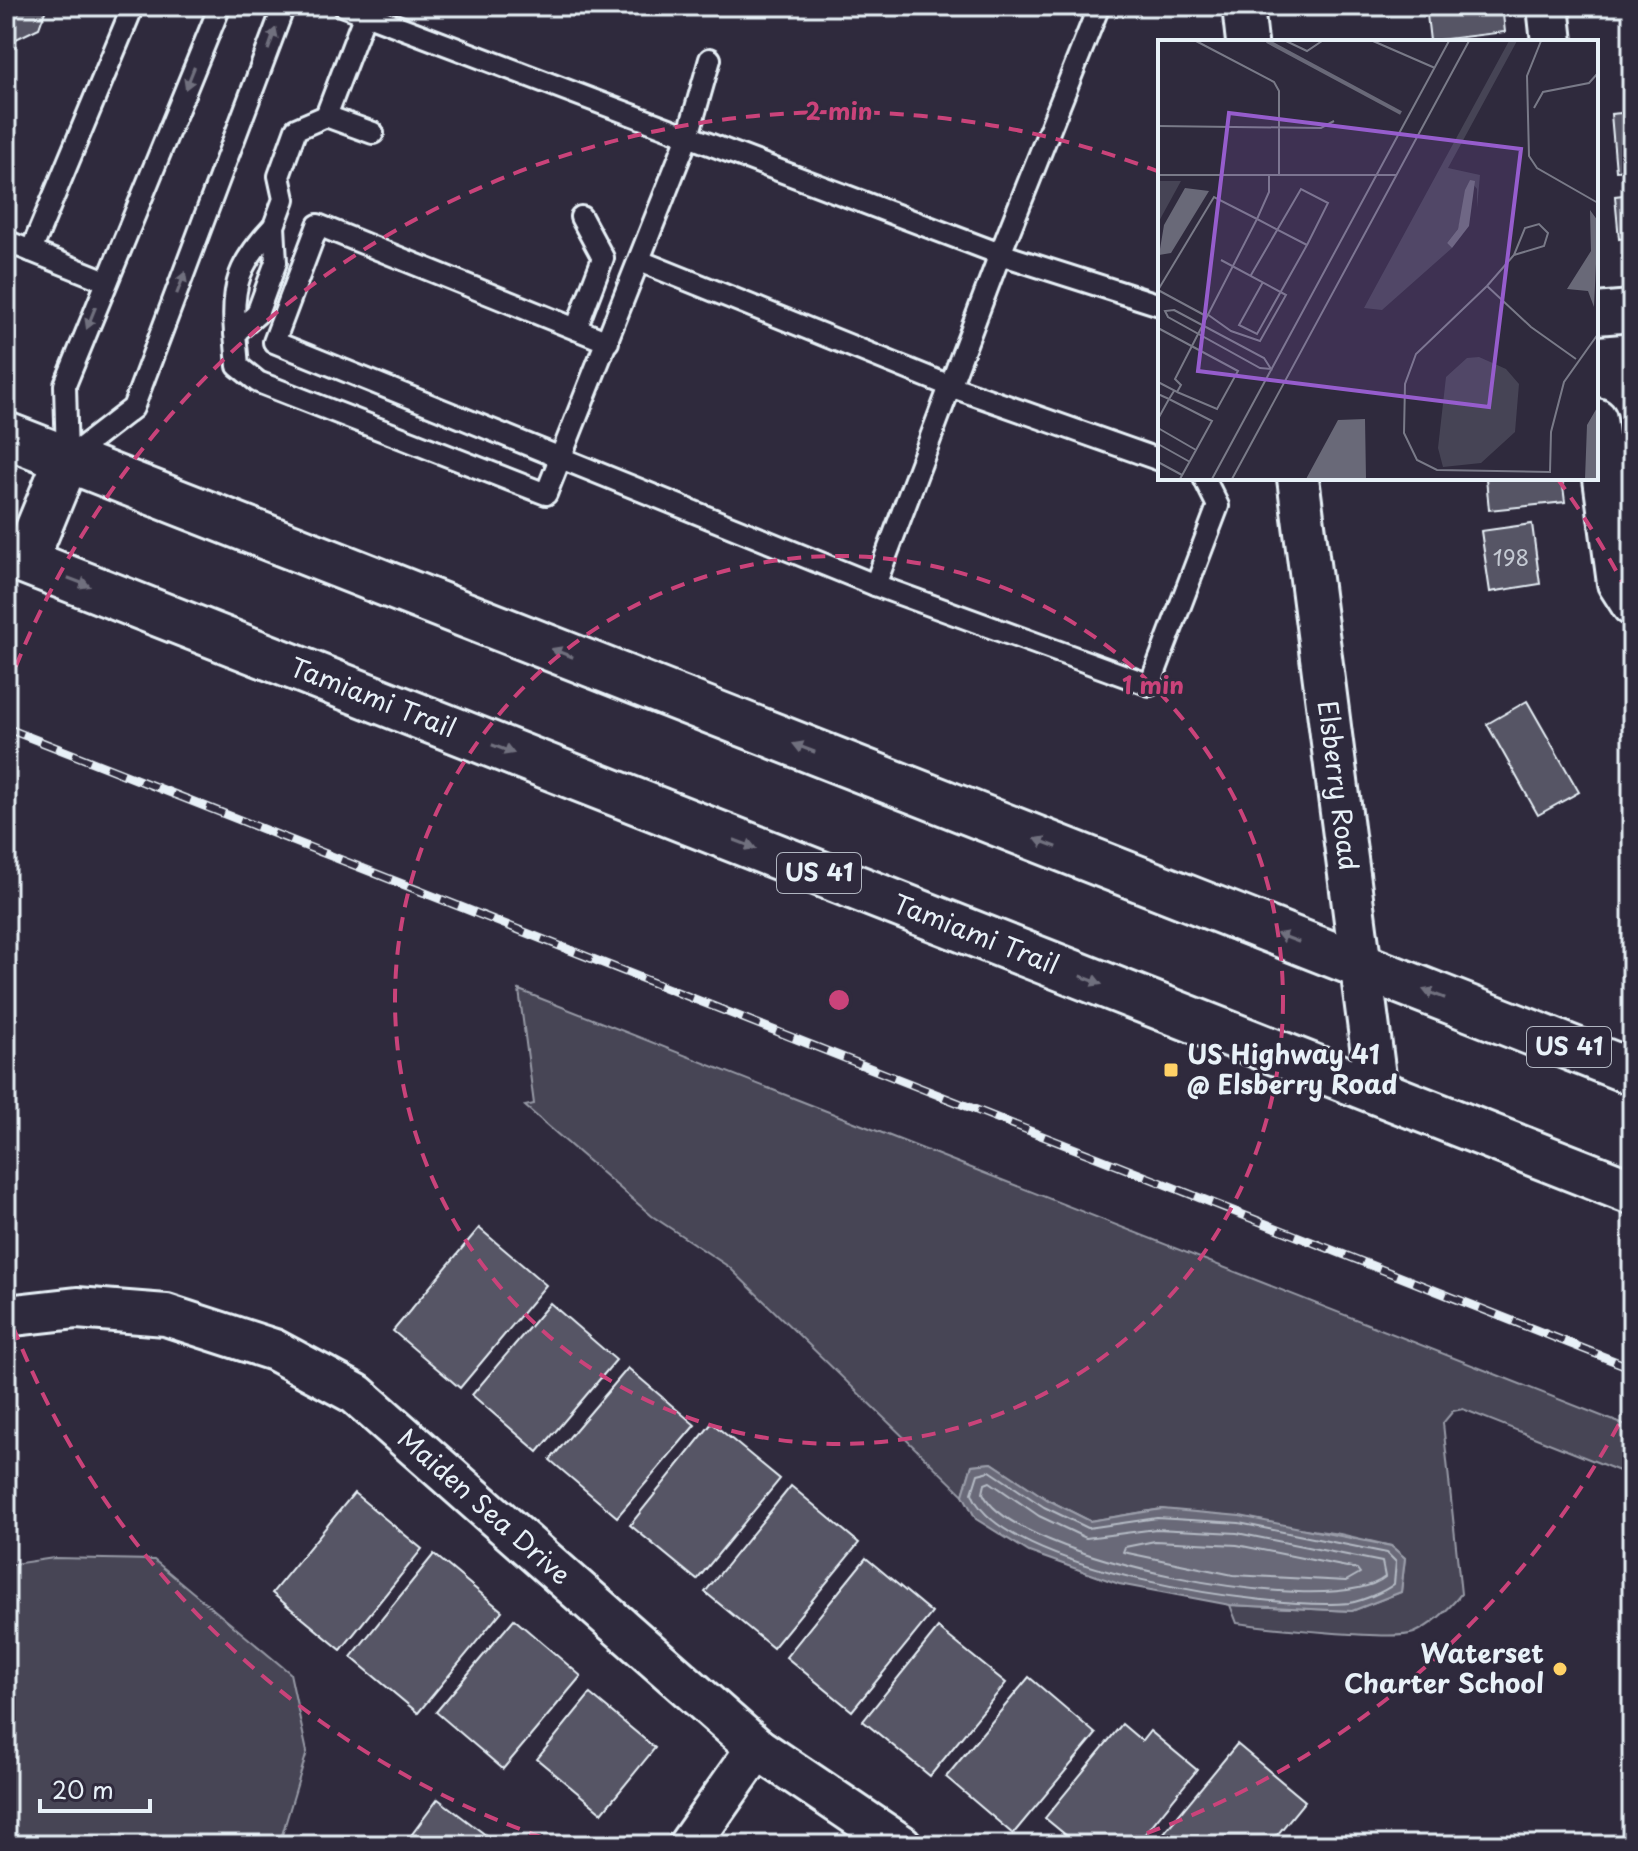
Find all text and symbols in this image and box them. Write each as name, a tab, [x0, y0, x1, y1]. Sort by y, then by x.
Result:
one-way arrow	[267, 27, 279, 51]
inset map	[1158, 40, 1598, 480]
one-way arrow	[183, 66, 196, 90]
text: 2 min	[805, 92, 873, 128]
one-way arrow	[175, 271, 188, 295]
one-way arrow	[84, 306, 97, 330]
house number: 198	[1493, 540, 1529, 573]
one-way arrow	[67, 576, 91, 589]
street label: Tamiami Trail	[285, 646, 462, 747]
one-way arrow	[550, 646, 574, 659]
text: 1 min	[1122, 666, 1184, 702]
street label: Elsberry Road	[1309, 698, 1369, 873]
one-way arrow	[792, 741, 816, 754]
one-way arrow	[491, 743, 515, 756]
one-way arrow	[1034, 836, 1058, 849]
one-way arrow	[733, 838, 757, 851]
road number: US 41	[777, 853, 861, 893]
street label: Tamiami Trail	[888, 883, 1065, 983]
one-way arrow	[1276, 931, 1300, 944]
one-way arrow	[1079, 974, 1103, 987]
centre of rings	[825, 986, 853, 1014]
one-way arrow	[1422, 987, 1446, 1000]
road number: US 41	[1527, 1027, 1611, 1067]
place label: US Highway 41 @ Elsberry Road	[1187, 1034, 1397, 1103]
marker: US Highway 41 @ Elsberry Road	[1162, 1061, 1180, 1079]
street label: Maiden Sea Drive	[390, 1419, 580, 1593]
place label: Waterset Charter School	[1344, 1633, 1544, 1702]
marker: Waterset Charter School	[1551, 1660, 1569, 1678]
scale bar	[40, 1763, 150, 1813]
text: 20 m	[52, 1771, 114, 1807]

